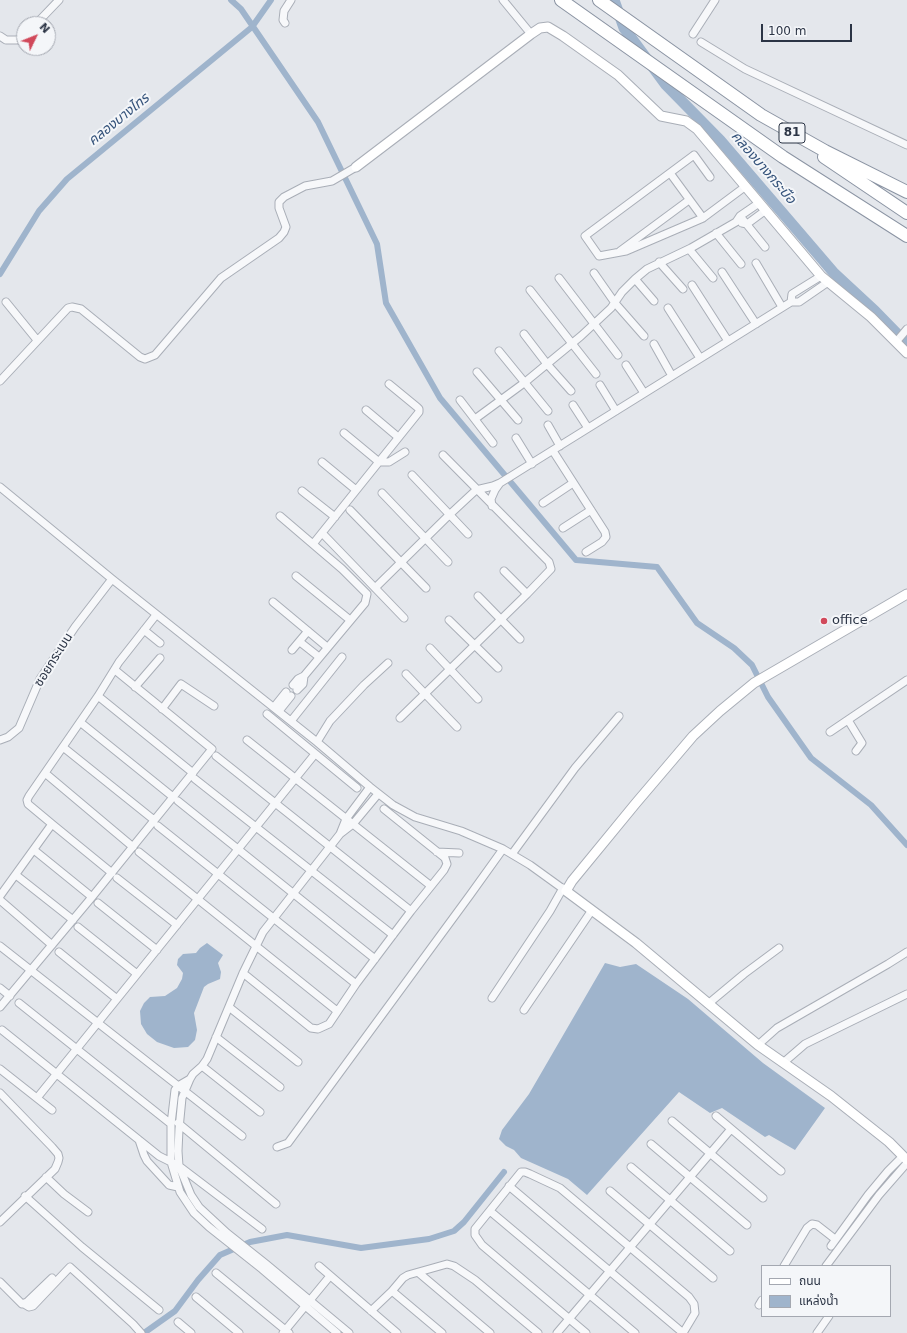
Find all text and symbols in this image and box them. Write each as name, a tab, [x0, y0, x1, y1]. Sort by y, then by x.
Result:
north arrow	[16, 16, 56, 56]
scale bar	[763, 16, 854, 42]
text: N	[37, 20, 52, 36]
text: 100 m	[768, 24, 806, 38]
water label: คลองบางไทร	[85, 90, 153, 150]
road number: 81	[779, 123, 805, 143]
water label: คลองบางกระบือ	[727, 128, 799, 208]
place label: office	[832, 613, 868, 629]
marker: office	[819, 616, 829, 626]
street label: ซอยกระเบน	[31, 630, 77, 690]
legend	[761, 1265, 891, 1317]
text: ถนน	[799, 1274, 821, 1288]
text: แหล่งน้ำ	[799, 1294, 838, 1308]

